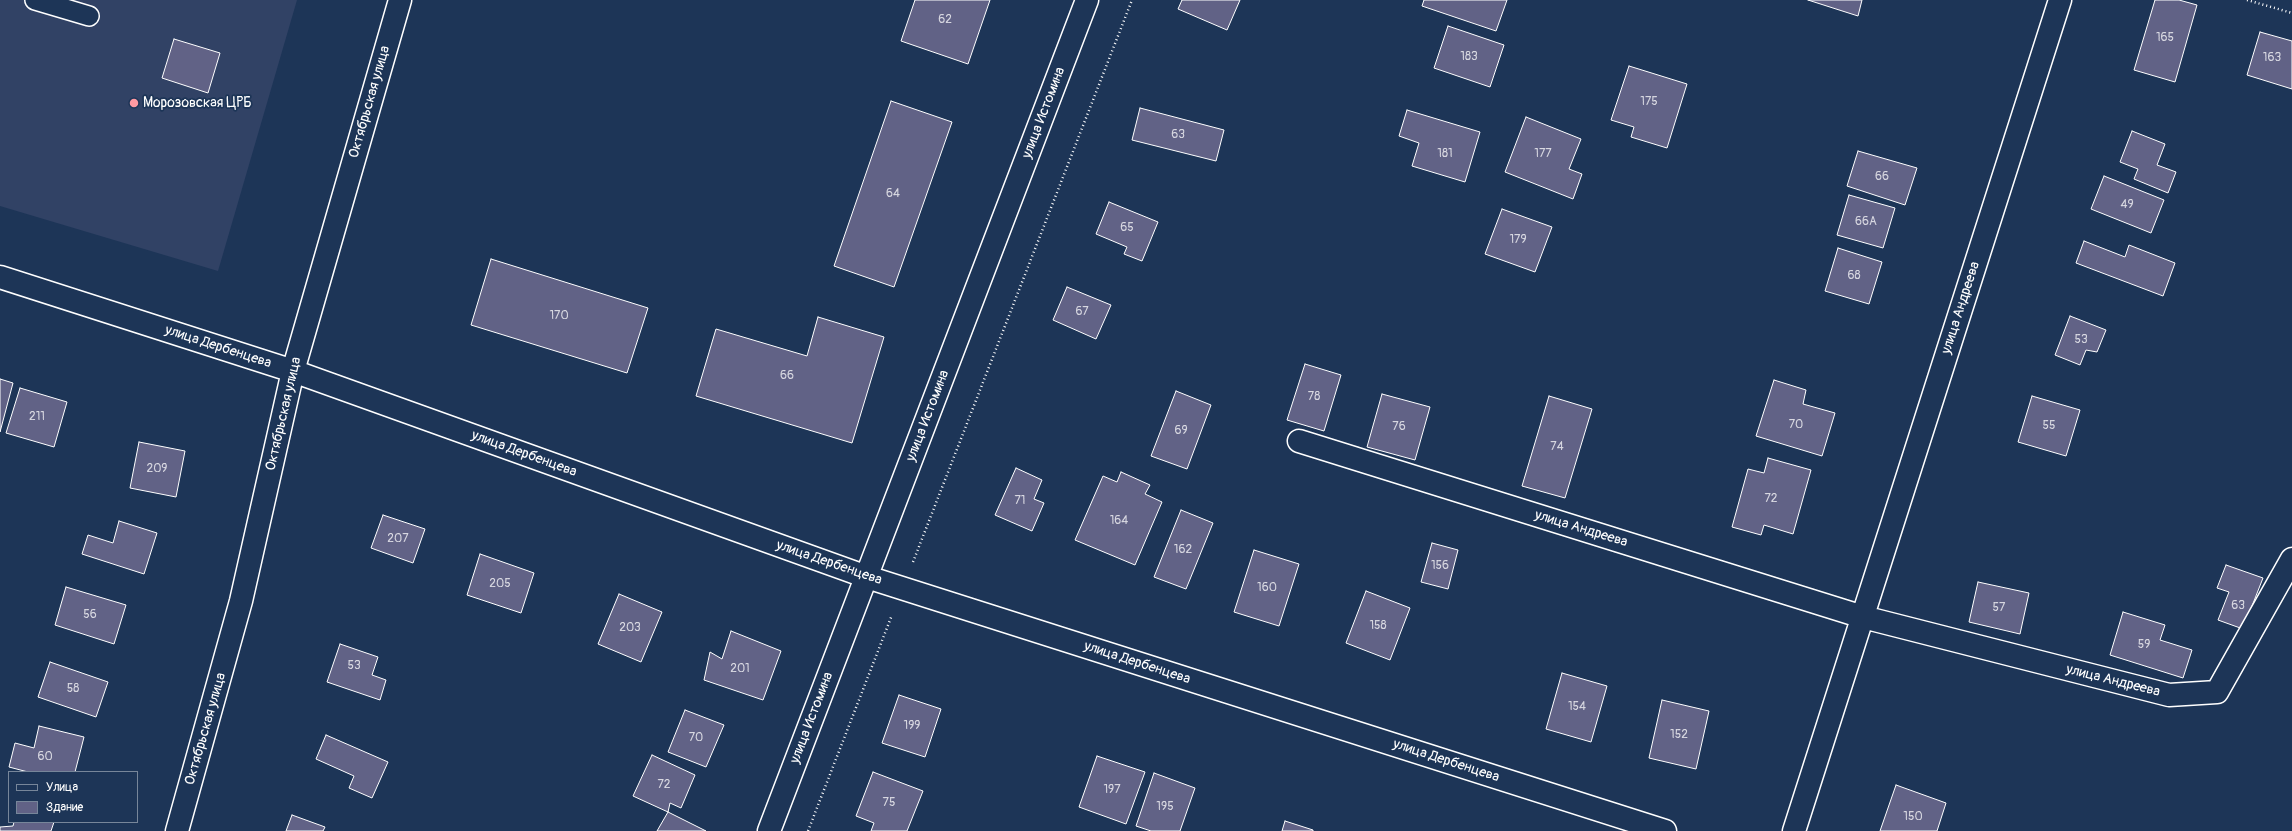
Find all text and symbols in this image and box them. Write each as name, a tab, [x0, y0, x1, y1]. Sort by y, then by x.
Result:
house number: 62	[938, 13, 952, 27]
house number: 165	[2156, 31, 2174, 45]
street label: Октябрьская улица	[346, 44, 394, 160]
house number: 183	[1460, 50, 1478, 64]
house number: 163	[2263, 51, 2281, 65]
street label: улица Истомина	[1019, 65, 1069, 161]
place label: Морозовская ЦРБ	[143, 95, 252, 111]
house number: 175	[1640, 95, 1658, 109]
marker: Морозовская ЦРБ	[128, 97, 140, 109]
house number: 63	[1171, 128, 1185, 142]
house number: 181	[1437, 147, 1453, 161]
house number: 177	[1534, 147, 1552, 161]
house number: 66	[1875, 170, 1889, 184]
house number: 64	[886, 187, 900, 201]
house number: 49	[2120, 198, 2134, 212]
house number: 66А	[1855, 215, 1877, 229]
house number: 65	[1120, 221, 1134, 235]
house number: 179	[1509, 233, 1527, 247]
street label: улица Андреева	[1938, 260, 1984, 356]
house number: 68	[1847, 269, 1861, 283]
house number: 67	[1075, 305, 1089, 319]
house number: 170	[549, 309, 569, 323]
street label: улица Дербенцева	[163, 322, 273, 372]
house number: 53	[2074, 333, 2088, 347]
street label: Октябрьская улица	[263, 356, 305, 472]
street label: улица Истомина	[903, 368, 953, 464]
house number: 66	[780, 369, 794, 383]
house number: 78	[1308, 390, 1320, 404]
house number: 211	[29, 410, 45, 424]
house number: 70	[1789, 418, 1803, 432]
house number: 55	[2042, 419, 2056, 433]
house number: 76	[1392, 420, 1406, 434]
house number: 69	[1174, 424, 1188, 438]
street label: улица Дербенцева	[469, 427, 579, 481]
house number: 74	[1550, 440, 1564, 454]
house number: 209	[146, 462, 168, 476]
house number: 72	[1764, 492, 1778, 506]
house number: 71	[1014, 494, 1026, 508]
street label: улица Андреева	[1533, 507, 1629, 551]
house number: 164	[1110, 514, 1128, 528]
house number: 207	[387, 532, 409, 546]
street label: улица Дербенцева	[774, 537, 884, 589]
house number: 162	[1174, 543, 1192, 557]
house number: 156	[1431, 559, 1449, 573]
house number: 205	[489, 577, 511, 591]
house number: 160	[1257, 581, 1277, 595]
house number: 63	[2231, 599, 2245, 613]
house number: 57	[1993, 601, 2005, 615]
house number: 56	[83, 608, 97, 622]
house number: 158	[1369, 619, 1387, 633]
house number: 203	[619, 621, 641, 635]
street label: улица Дербенцева	[1082, 638, 1192, 688]
house number: 59	[2138, 638, 2150, 652]
house number: 53	[347, 659, 361, 673]
street label: улица Андреева	[2064, 661, 2162, 701]
house number: 201	[730, 662, 750, 676]
street label: улица Истомина	[787, 670, 837, 766]
street label: Октябрьская улица	[182, 671, 230, 787]
house number: 58	[67, 682, 79, 696]
house number: 154	[1568, 700, 1586, 714]
house number: 199	[903, 719, 921, 733]
house number: 152	[1670, 728, 1688, 742]
house number: 70	[689, 731, 703, 745]
street label: улица Дербенцева	[1391, 736, 1501, 786]
house number: 60	[37, 750, 53, 764]
legend	[8, 771, 138, 823]
house number: 72	[657, 778, 671, 792]
text: Улица	[46, 780, 78, 795]
house number: 197	[1103, 783, 1121, 797]
house number: 75	[883, 796, 895, 810]
text: Здание	[46, 800, 83, 815]
house number: 195	[1156, 800, 1174, 814]
house number: 150	[1903, 810, 1923, 824]

